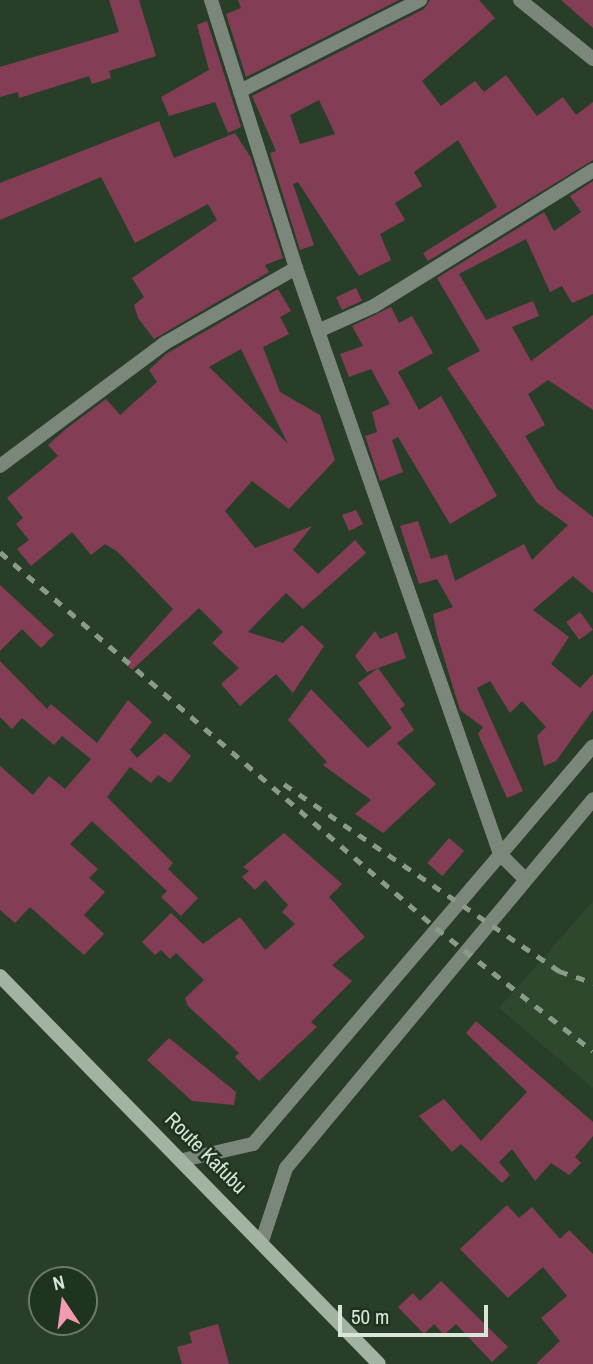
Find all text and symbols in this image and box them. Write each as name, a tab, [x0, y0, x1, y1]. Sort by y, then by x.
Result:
street label: Route Kafubu	[160, 1107, 252, 1199]
north arrow	[28, 1266, 98, 1336]
text: N	[50, 1269, 67, 1296]
scale bar	[341, 1290, 491, 1334]
text: 50 m	[351, 1302, 389, 1331]

